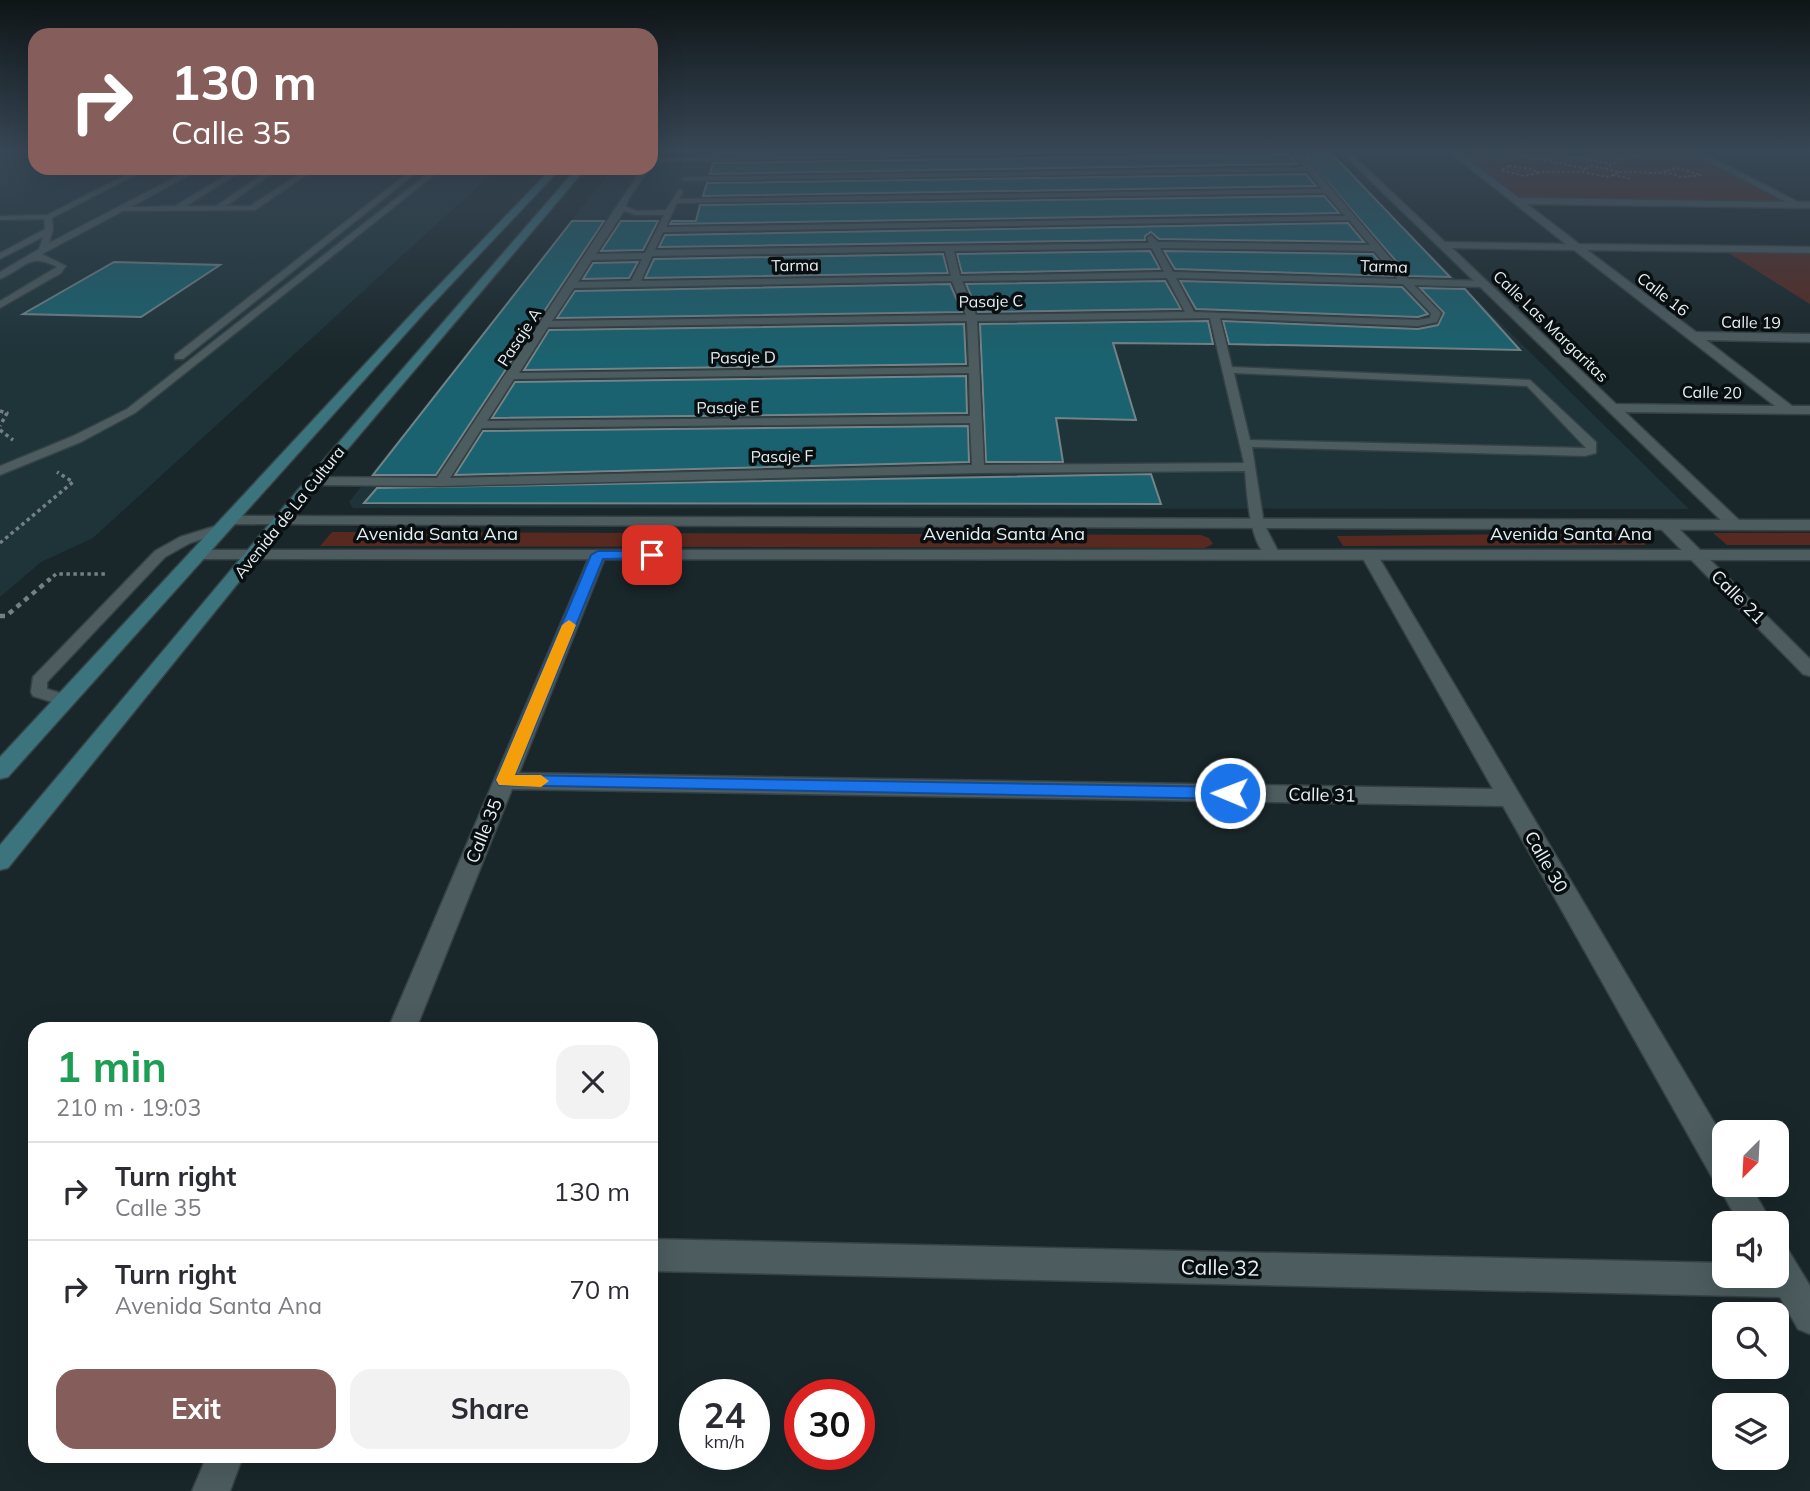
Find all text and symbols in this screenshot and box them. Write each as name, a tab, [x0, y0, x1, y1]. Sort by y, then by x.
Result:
text: 130 m	[171, 51, 317, 112]
icon: right	[56, 56, 147, 147]
text: Calle 35	[171, 112, 291, 152]
street label: Tarma	[771, 255, 819, 275]
street label: Tarma	[1360, 255, 1408, 277]
street label: Calle Las Margaritas	[1489, 266, 1613, 386]
street label: Calle 16	[1633, 268, 1693, 320]
street label: Pasaje C	[958, 290, 1024, 312]
street label: Pasaje A	[493, 304, 545, 370]
street label: Calle 19	[1721, 311, 1781, 333]
street label: Pasaje D	[710, 346, 776, 368]
street label: Calle 20	[1682, 381, 1742, 403]
street label: Pasaje E	[696, 396, 760, 418]
street label: Avenida de La Cultura	[230, 442, 348, 582]
street label: Pasaje F	[750, 445, 814, 467]
street label: Avenida Santa Ana	[356, 522, 518, 545]
street label: Avenida Santa Ana	[923, 522, 1085, 545]
street label: Avenida Santa Ana	[1490, 522, 1652, 545]
pin	[622, 525, 682, 585]
icon: arrive	[633, 536, 671, 574]
street label: Calle 21	[1706, 565, 1770, 629]
position arrow	[1193, 756, 1267, 830]
street label: Calle 31	[1288, 782, 1356, 807]
street label: Calle 35	[460, 795, 507, 866]
street label: Calle 30	[1520, 827, 1573, 897]
text: 1 min	[56, 1040, 167, 1093]
button: close	[556, 1045, 630, 1119]
text: 210 m · 19:03	[56, 1093, 201, 1122]
north arrow	[1712, 1120, 1788, 1197]
map controls	[1712, 1120, 1789, 1470]
text: Turn right	[115, 1160, 236, 1193]
icon: right	[56, 1172, 94, 1210]
text: 130 m	[554, 1175, 630, 1208]
text: Calle 35	[115, 1193, 201, 1222]
button: sound	[1712, 1211, 1789, 1288]
street label: Calle 32	[1180, 1253, 1260, 1281]
text: Turn right	[115, 1258, 236, 1291]
icon: right	[56, 1270, 94, 1308]
text: 70 m	[569, 1273, 630, 1306]
text: Avenida Santa Ana	[115, 1291, 322, 1320]
button: search	[1712, 1302, 1789, 1379]
button: Exit	[56, 1369, 336, 1449]
button: Share	[350, 1369, 630, 1449]
speed limit sign: 30	[784, 1379, 875, 1470]
text: 24	[703, 1393, 746, 1437]
button: layers	[1712, 1393, 1789, 1470]
text: km/h	[704, 1430, 745, 1453]

